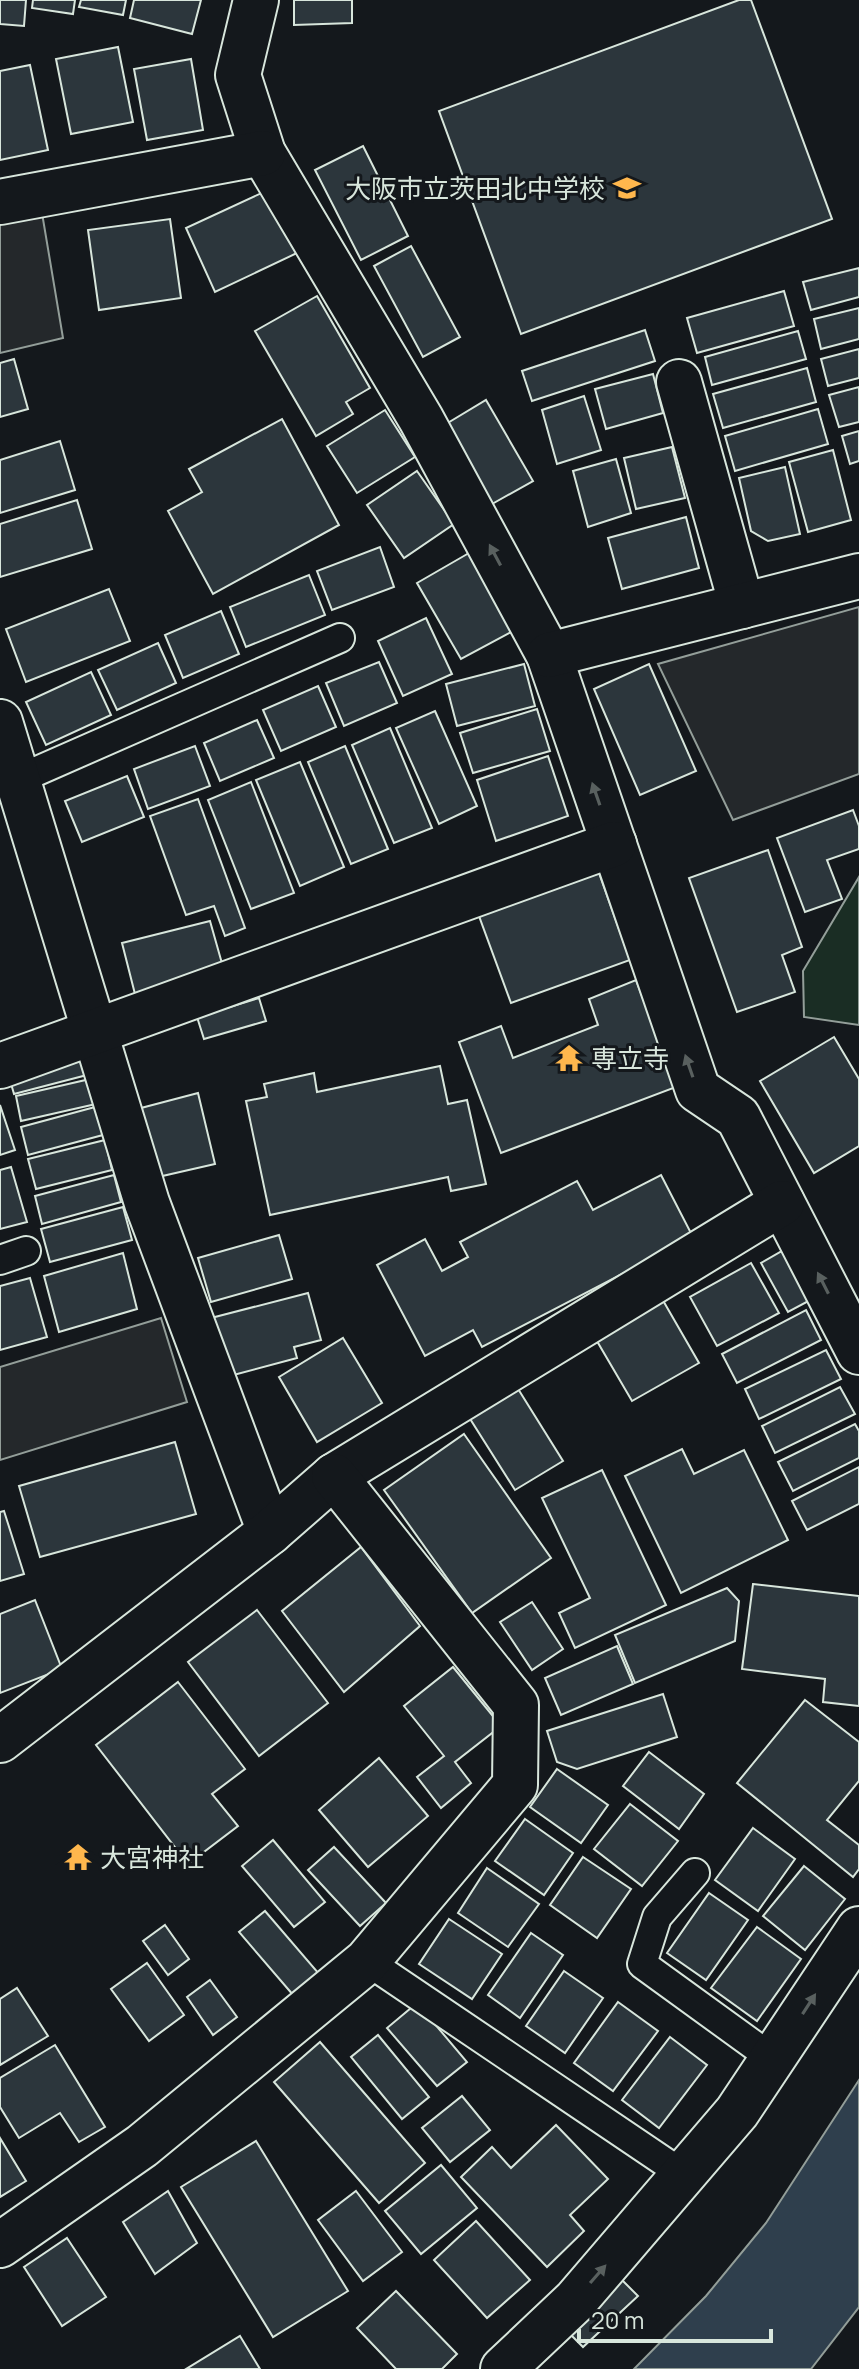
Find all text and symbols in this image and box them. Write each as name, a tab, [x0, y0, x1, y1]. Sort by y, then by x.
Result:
place label: 大阪市立茨田北中学校	[345, 170, 605, 206]
school or university icon: 大阪市立茨田北中学校	[612, 173, 642, 203]
one-way arrow	[488, 544, 502, 567]
one-way arrow	[590, 782, 602, 806]
place label: 専立寺	[591, 1040, 669, 1076]
temple icon: 専立寺	[554, 1043, 584, 1073]
one-way arrow	[683, 1054, 695, 1078]
one-way arrow	[817, 1271, 830, 1294]
place label: 大宮神社	[100, 1839, 204, 1875]
temple icon: 大宮神社	[63, 1842, 93, 1872]
one-way arrow	[802, 1993, 817, 2014]
one-way arrow	[589, 2265, 606, 2285]
scale bar	[579, 2293, 771, 2343]
text: 20 m	[591, 2303, 644, 2336]

